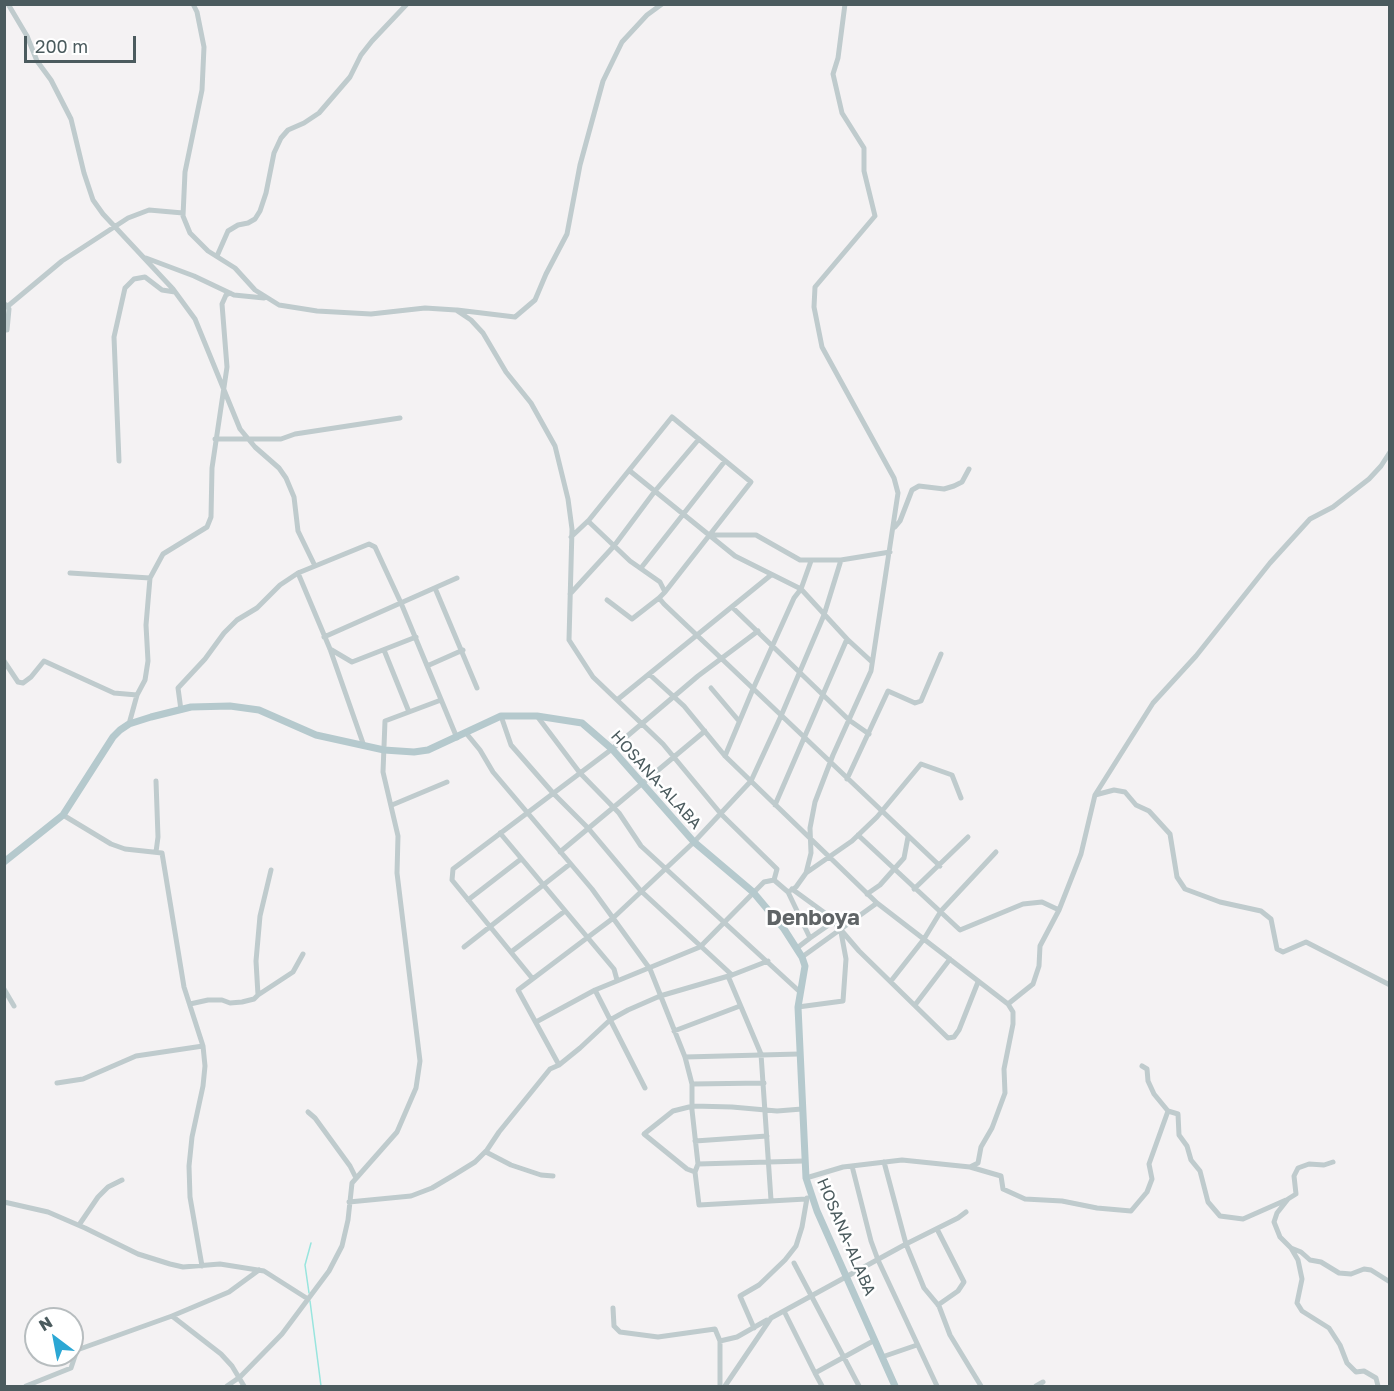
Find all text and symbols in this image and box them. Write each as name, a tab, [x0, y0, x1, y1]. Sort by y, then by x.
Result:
scale bar	[27, 24, 140, 62]
text: 200 m	[35, 35, 88, 57]
street label: HOSANA-ALABA	[607, 727, 705, 833]
district label: Denboya	[766, 905, 860, 931]
street label: HOSANA-ALABA	[813, 1175, 879, 1299]
north arrow	[24, 1307, 84, 1367]
text: N	[35, 1312, 56, 1335]

